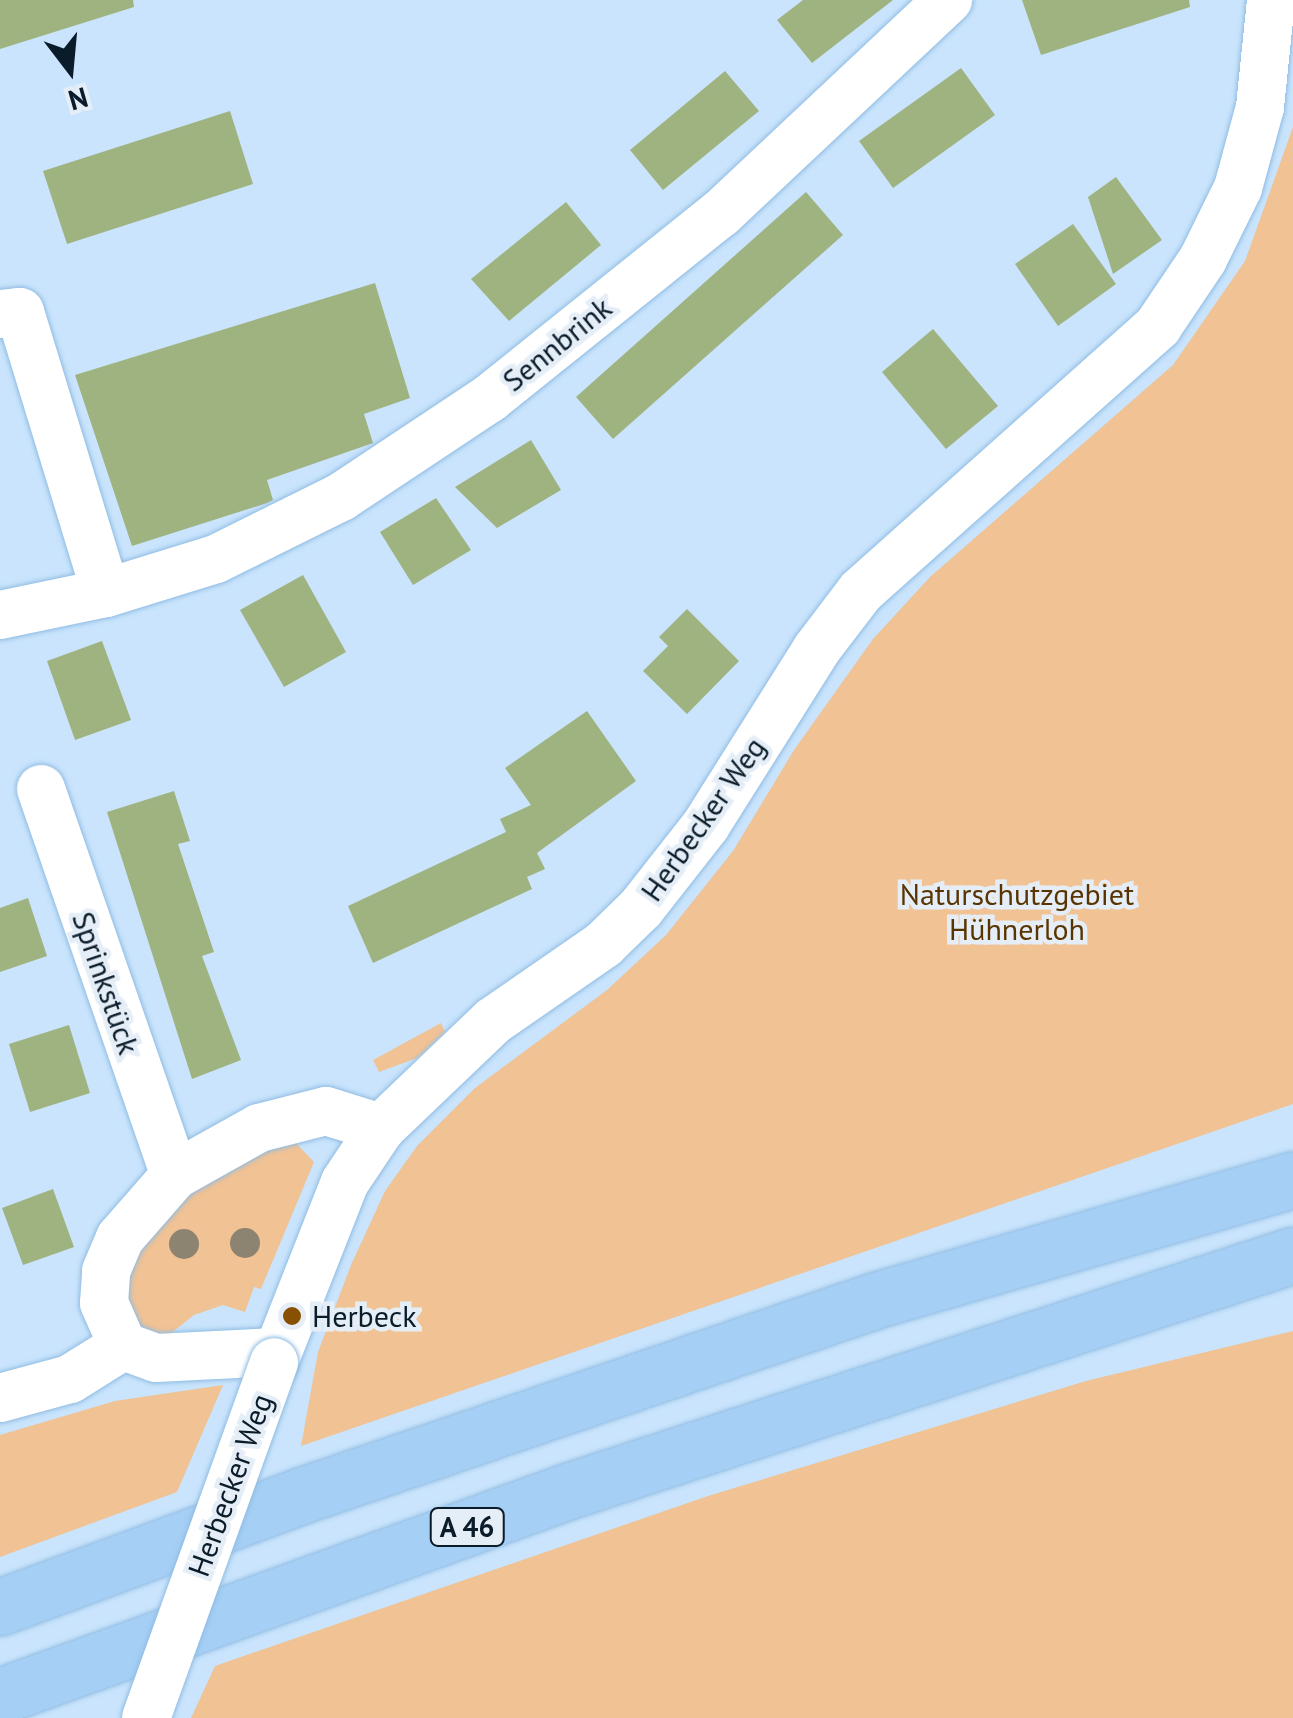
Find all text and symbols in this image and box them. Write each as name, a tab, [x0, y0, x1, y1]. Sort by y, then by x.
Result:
north arrow	[20, 20, 120, 120]
text: N	[64, 79, 92, 120]
street label: Sennbrink	[495, 289, 619, 399]
street label: Herbecker Weg	[633, 730, 773, 908]
park label: Naturschutzgebiet Hühnerloh	[900, 876, 1134, 946]
street label: Sprinkstück	[65, 907, 147, 1059]
place label: Herbeck	[312, 1298, 417, 1334]
marker: Herbeck	[281, 1305, 303, 1327]
street label: Herbecker Weg	[180, 1388, 280, 1582]
road number: A 46	[427, 1504, 507, 1550]

